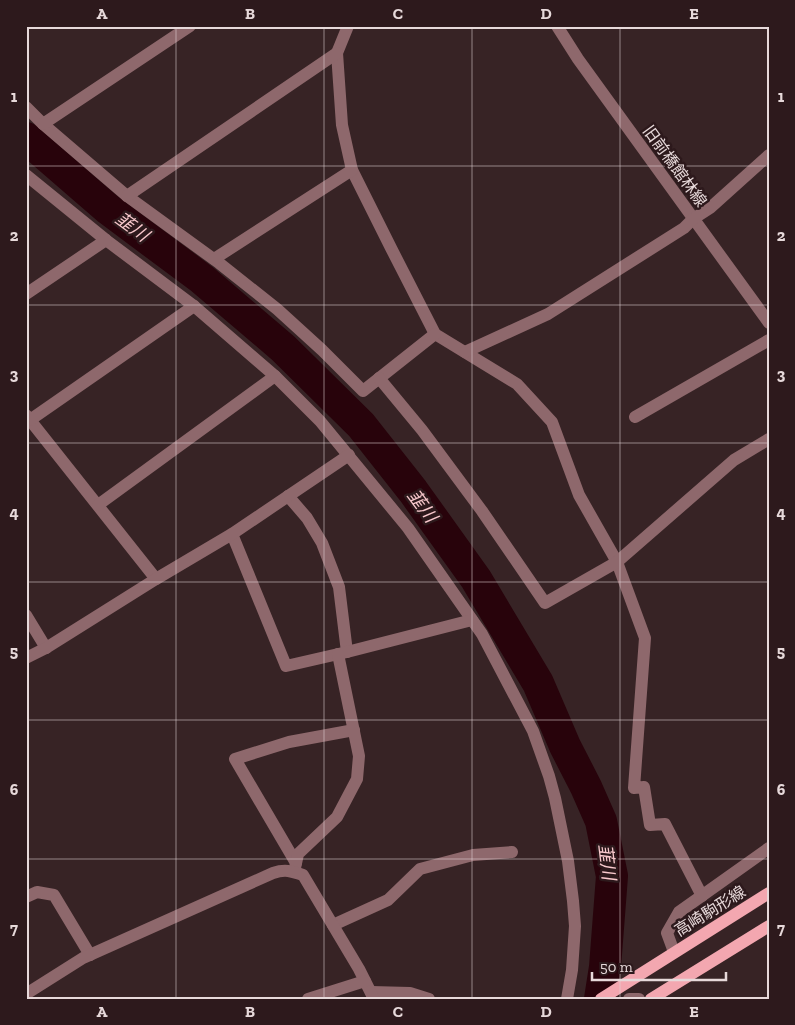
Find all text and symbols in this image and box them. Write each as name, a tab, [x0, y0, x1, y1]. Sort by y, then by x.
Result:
text: A	[97, 4, 108, 23]
text: B	[245, 4, 255, 23]
text: C	[393, 4, 403, 23]
text: D	[540, 4, 552, 23]
text: E	[689, 4, 699, 23]
text: 1	[11, 87, 18, 106]
text: 1	[778, 87, 785, 106]
street label: 旧前橋館林線	[639, 122, 711, 210]
water label: 韮川	[111, 208, 155, 248]
text: 2	[10, 226, 19, 245]
text: 2	[777, 226, 786, 245]
text: 3	[10, 365, 19, 384]
text: 3	[777, 365, 786, 384]
water label: 韮川	[402, 485, 443, 529]
text: 4	[9, 503, 19, 522]
text: 4	[776, 503, 786, 522]
text: 5	[10, 642, 18, 661]
text: 5	[777, 642, 785, 661]
text: 6	[10, 780, 19, 799]
text: 6	[777, 780, 786, 799]
water label: 韮川	[594, 843, 620, 883]
street label: 高崎駒形線	[671, 882, 749, 940]
text: 7	[10, 919, 18, 938]
text: 7	[777, 919, 785, 938]
scale bar	[592, 950, 726, 982]
text: 50 m	[600, 958, 633, 976]
text: A	[97, 1002, 108, 1021]
text: B	[245, 1002, 255, 1021]
text: C	[393, 1002, 403, 1021]
text: D	[540, 1002, 552, 1021]
text: E	[689, 1002, 699, 1021]

